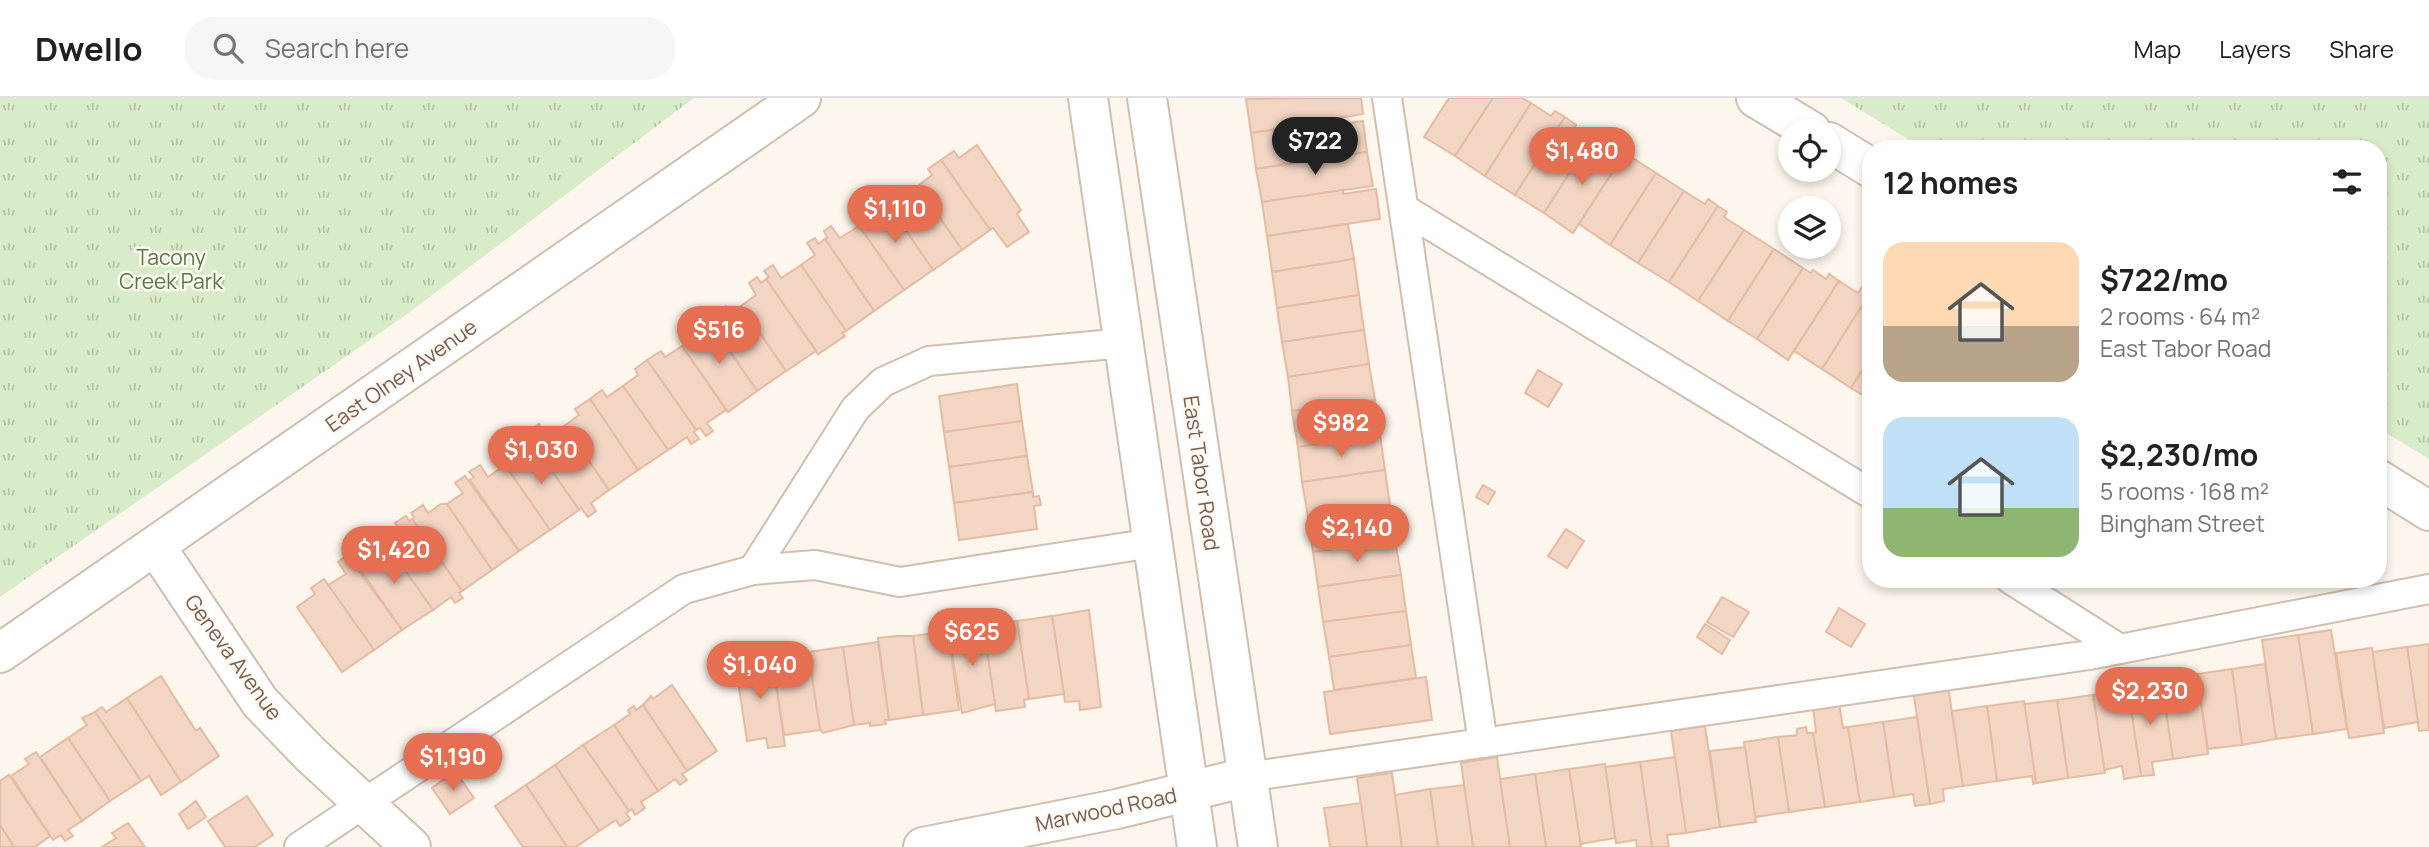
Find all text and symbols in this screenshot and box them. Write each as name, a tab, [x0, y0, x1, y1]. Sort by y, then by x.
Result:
search box	[185, 17, 675, 80]
text: Dwello	[35, 26, 143, 71]
icon: search	[209, 29, 247, 67]
text: Search here	[265, 30, 409, 66]
text: Map	[2134, 32, 2181, 65]
text: Layers	[2219, 32, 2291, 65]
text: Share	[2329, 32, 2394, 65]
pin: $722	[1274, 118, 1356, 177]
map controls	[1778, 119, 1841, 259]
button: locate	[1778, 119, 1841, 182]
text: $722	[1288, 124, 1342, 156]
pin: $1,480	[1525, 127, 1639, 187]
text: $1,480	[1545, 134, 1619, 166]
text: 12 homes	[1883, 162, 2018, 203]
icon: filters	[2328, 163, 2366, 201]
pin: $1,110	[838, 186, 952, 245]
text: $1,110	[863, 192, 927, 224]
button: layers	[1778, 196, 1841, 259]
park label: Tacony Creek Park	[119, 243, 223, 295]
text: $722/mo	[2100, 259, 2228, 300]
icon: home	[1939, 270, 2023, 354]
text: 2 rooms · 64 m²	[2100, 300, 2260, 332]
pin: $516	[678, 306, 760, 366]
street label: East Olney Avenue	[320, 312, 482, 438]
text: $516	[693, 313, 745, 345]
text: East Tabor Road	[2100, 332, 2271, 364]
street label: East Tabor Road	[1177, 394, 1227, 552]
pin: $982	[1300, 400, 1382, 459]
text: $982	[1313, 406, 1369, 438]
pin: $1,030	[484, 426, 598, 486]
text: $1,030	[504, 433, 578, 465]
text: $2,230/mo	[2100, 434, 2258, 475]
icon: home	[1939, 445, 2023, 529]
text: 5 rooms · 168 m²	[2100, 475, 2269, 507]
pin: $2,140	[1300, 504, 1414, 564]
text: Bingham Street	[2100, 507, 2265, 539]
text: $2,140	[1321, 511, 1393, 543]
pin: $1,420	[337, 526, 451, 586]
text: $1,420	[357, 533, 431, 565]
street label: Geneva Avenue	[179, 589, 289, 725]
pin: $625	[931, 608, 1013, 668]
text: $625	[944, 615, 1000, 647]
pin: $1,040	[703, 642, 817, 701]
text: $1,040	[723, 648, 797, 680]
pin: $2,230	[2093, 668, 2207, 727]
text: $2,230	[2111, 674, 2189, 706]
pin: $1,190	[396, 734, 510, 793]
text: $1,190	[419, 740, 487, 772]
street label: Marwood Road	[1033, 780, 1179, 838]

